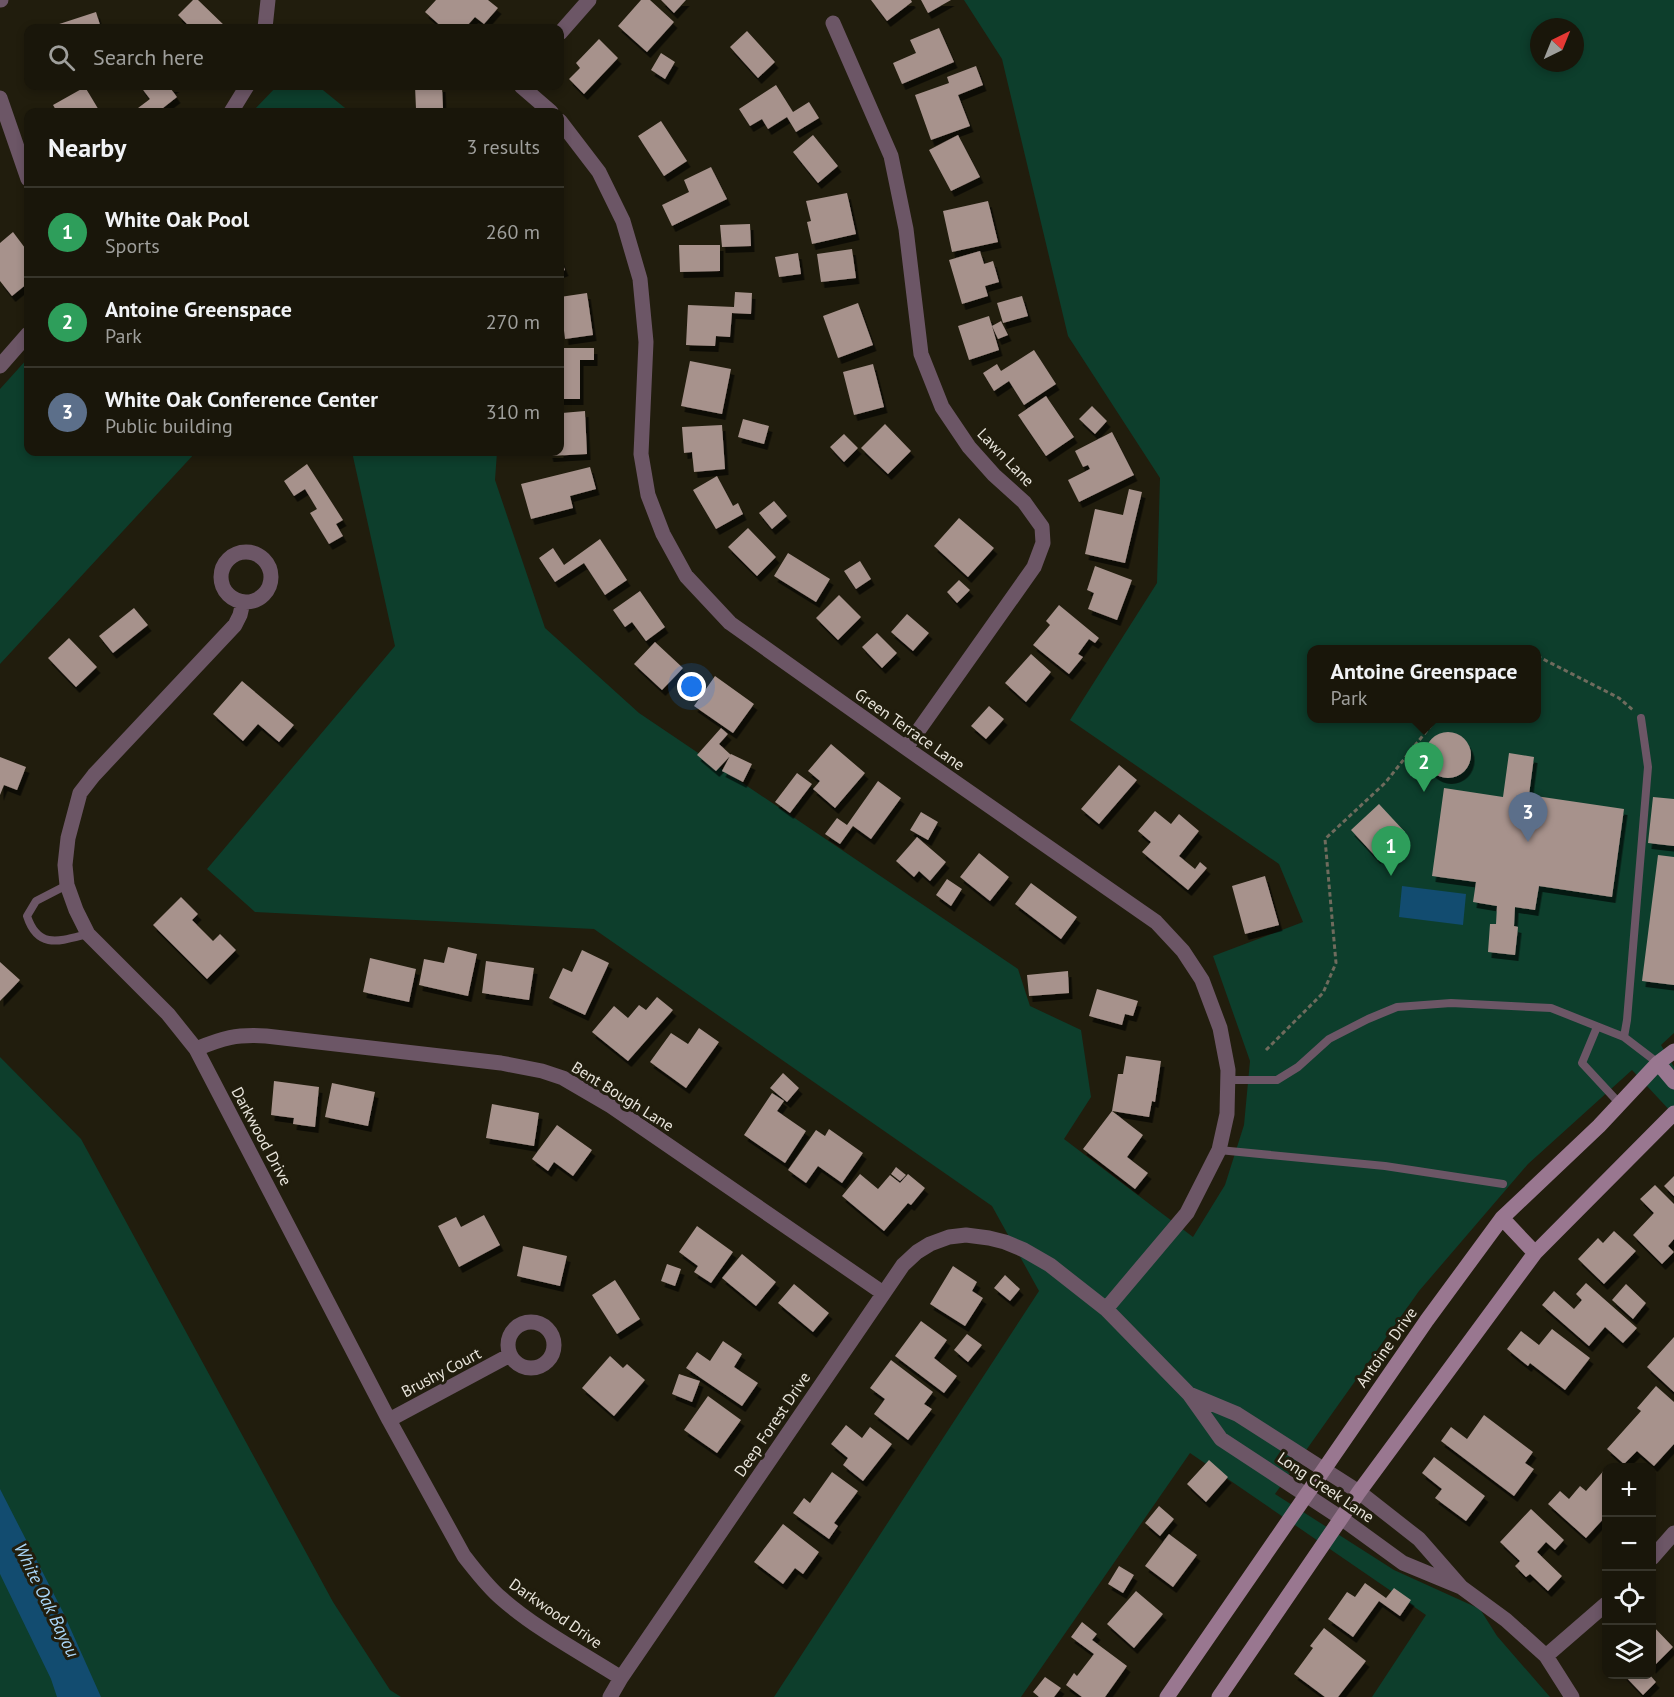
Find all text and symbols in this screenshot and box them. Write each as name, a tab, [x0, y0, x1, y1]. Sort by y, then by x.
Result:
north arrow	[1530, 18, 1584, 72]
search box	[24, 24, 564, 90]
icon: search	[45, 41, 78, 74]
text: Search here	[93, 43, 204, 71]
text: Nearby	[48, 131, 126, 164]
text: 3 results	[467, 134, 540, 160]
text: White Oak Pool	[105, 205, 249, 233]
text: 1	[62, 219, 73, 245]
text: 260 m	[486, 219, 540, 245]
text: Sports	[105, 233, 160, 259]
text: Antoine Greenspace	[105, 295, 292, 323]
text: 2	[62, 309, 73, 335]
text: 270 m	[486, 309, 540, 335]
text: Park	[105, 323, 142, 349]
text: White Oak Conference Center	[105, 385, 378, 413]
text: 3	[62, 399, 73, 425]
text: 310 m	[486, 399, 540, 425]
text: Public building	[105, 413, 233, 439]
street label: Lawn Lane	[973, 424, 1039, 490]
popup	[1307, 645, 1541, 723]
text: Antoine Greenspace	[1331, 657, 1517, 685]
your location	[677, 672, 706, 701]
street label: Green Terrace Lane	[851, 684, 969, 774]
text: Park	[1331, 685, 1367, 711]
pin: 2	[1404, 742, 1444, 792]
pin: 3	[1508, 792, 1547, 842]
pin: 1	[1372, 826, 1410, 876]
street label: Bent Bough Lane	[568, 1057, 678, 1135]
street label: Darkwood Drive	[228, 1083, 296, 1189]
street label: Antoine Drive	[1351, 1303, 1421, 1391]
street label: Brushy Court	[398, 1342, 485, 1401]
street label: Deep Forest Drive	[730, 1368, 814, 1480]
street label: Long Creek Lane	[1274, 1447, 1378, 1527]
map controls	[1602, 1463, 1656, 1679]
button: +	[1602, 1463, 1656, 1517]
button: −	[1602, 1517, 1656, 1571]
water label: White Oak Bayou	[9, 1539, 85, 1661]
button: locate	[1602, 1571, 1656, 1625]
street label: Darkwood Drive	[506, 1574, 606, 1652]
button: layers	[1602, 1625, 1656, 1679]

